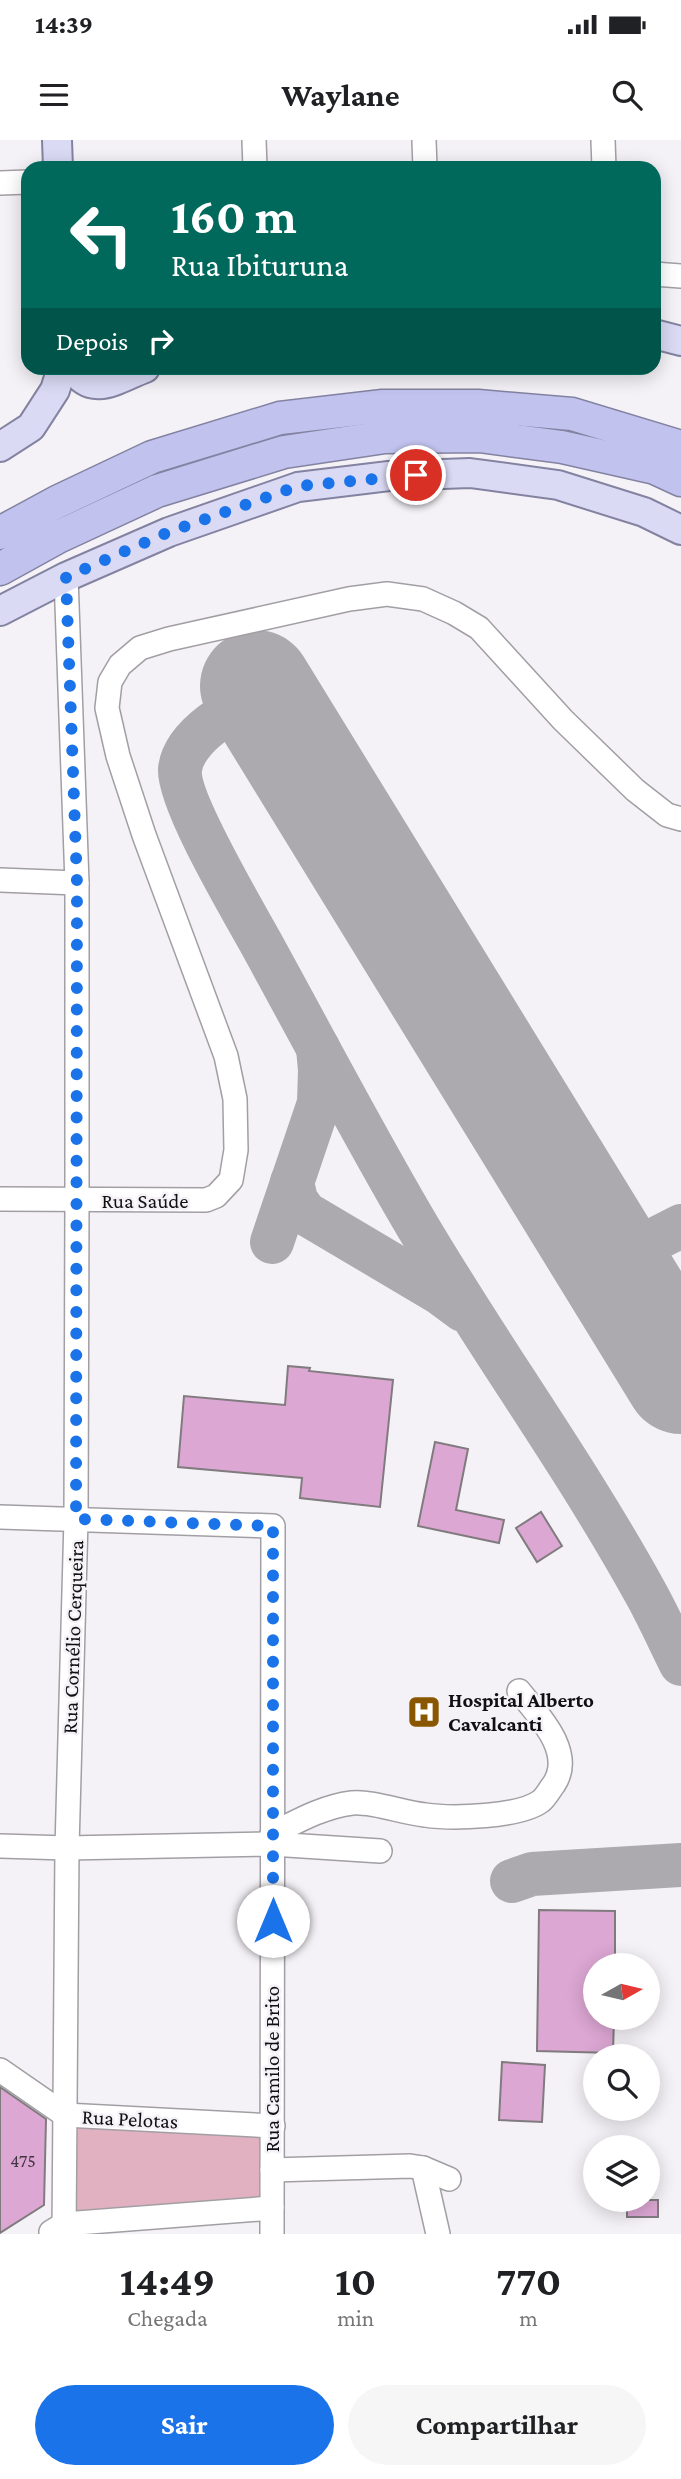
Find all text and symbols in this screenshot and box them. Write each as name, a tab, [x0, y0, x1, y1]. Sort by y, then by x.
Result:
text: 14:39	[35, 10, 93, 39]
icon: menu	[35, 76, 73, 114]
icon: search	[608, 76, 646, 114]
text: Waylane	[281, 77, 400, 113]
icon: left	[56, 189, 147, 280]
text: 160 m	[171, 189, 297, 244]
text: Rua Ibituruna	[171, 247, 349, 283]
icon: right	[142, 322, 180, 360]
text: Depois	[56, 327, 128, 356]
pin	[386, 445, 446, 505]
icon: arrive	[397, 456, 435, 494]
street label: Rua Saúde	[101, 1189, 189, 1213]
street label: Rua Cornélio Cerqueira	[58, 1539, 88, 1734]
place label: Hospital Alberto Cavalcanti	[448, 1688, 594, 1736]
hospital icon: Hospital Alberto Cavalcanti	[405, 1693, 443, 1731]
position arrow	[236, 1884, 310, 1958]
north arrow	[583, 1953, 660, 2030]
map controls	[583, 1953, 660, 2212]
street label: Rua Camilo de Brito	[260, 1986, 284, 2152]
button: search	[583, 2044, 660, 2121]
street label: Rua Pelotas	[81, 2104, 179, 2134]
button: layers	[583, 2135, 660, 2212]
house number: 475	[10, 2151, 36, 2171]
text: 14:49	[120, 2257, 215, 2304]
text: 10	[335, 2257, 376, 2304]
text: 770	[496, 2257, 561, 2304]
text: Chegada	[127, 2305, 208, 2331]
text: min	[337, 2305, 374, 2331]
text: m	[519, 2305, 538, 2331]
button: Sair	[35, 2385, 334, 2465]
button: Compartilhar	[348, 2385, 646, 2465]

